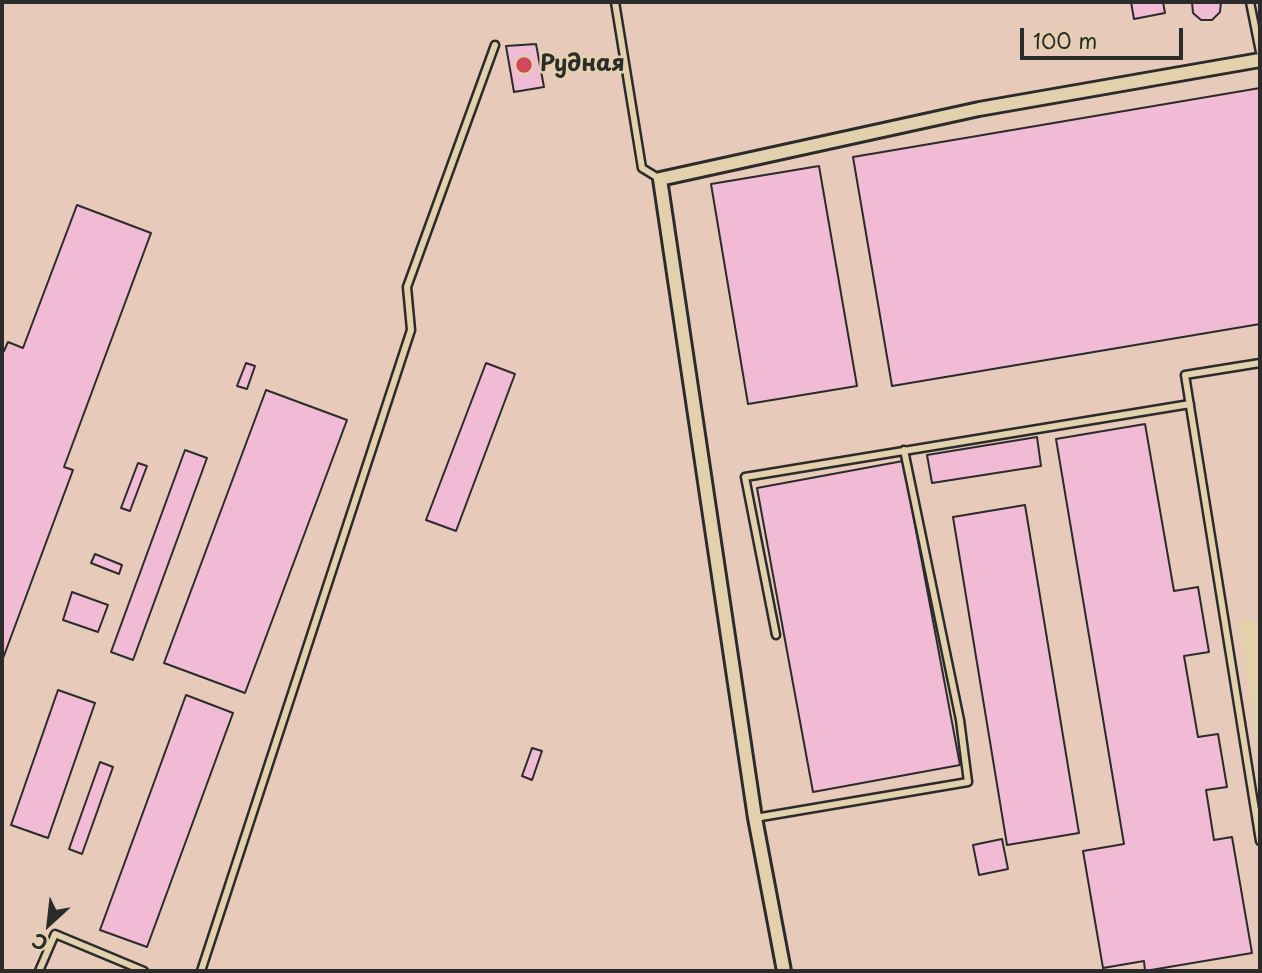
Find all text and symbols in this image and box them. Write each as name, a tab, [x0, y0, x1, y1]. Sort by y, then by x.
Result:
scale bar	[1024, 14, 1187, 58]
text: 100 m	[1033, 24, 1097, 56]
place label: Рудная	[540, 51, 625, 79]
marker: Рудная	[514, 55, 534, 75]
north arrow	[14, 889, 84, 959]
text: С	[27, 927, 52, 958]

